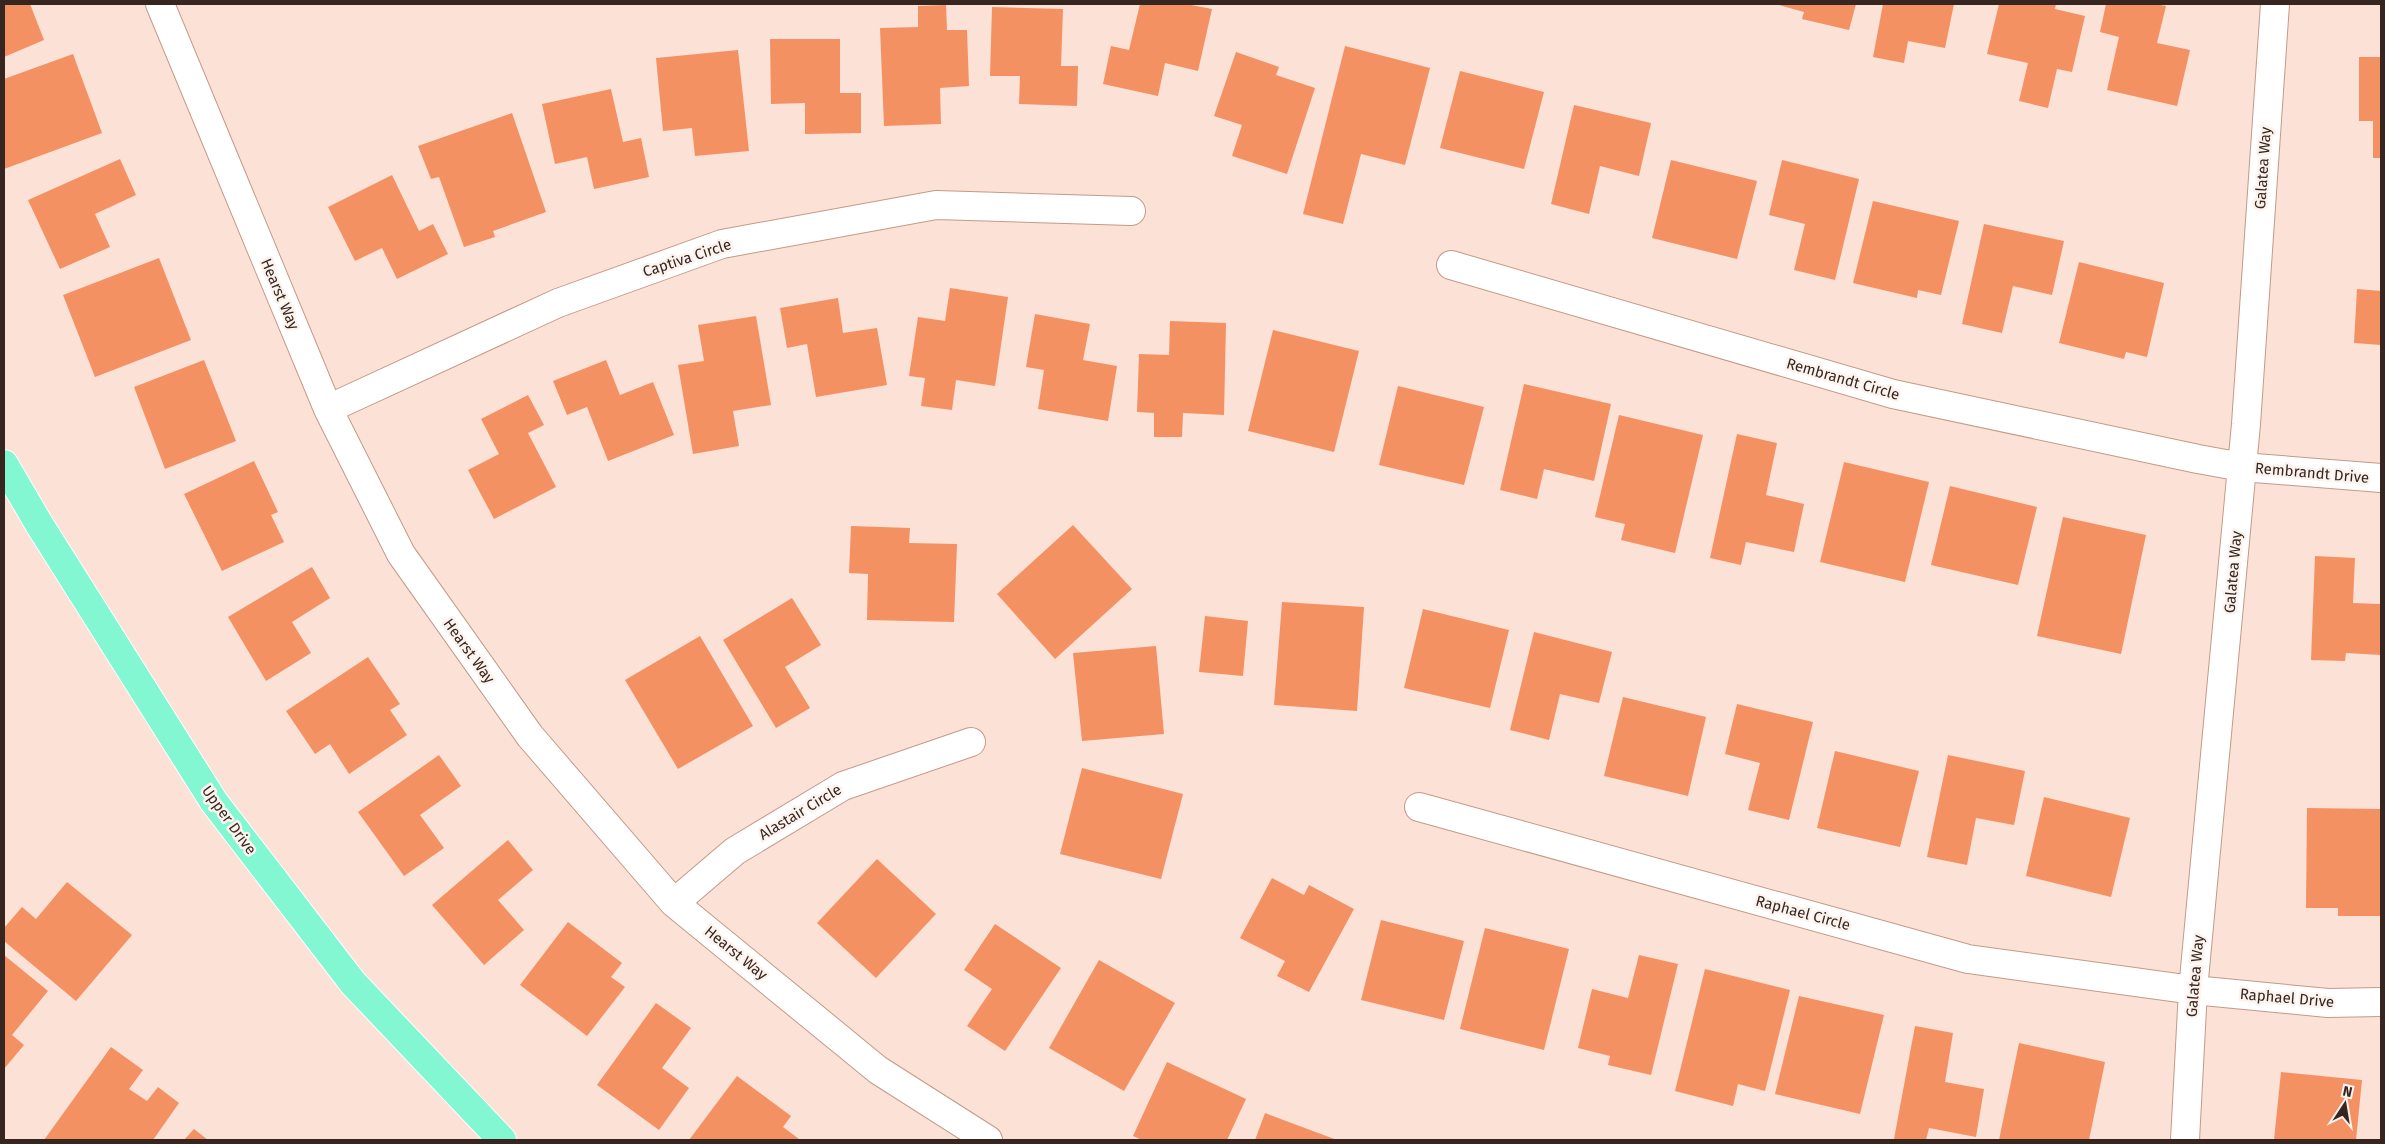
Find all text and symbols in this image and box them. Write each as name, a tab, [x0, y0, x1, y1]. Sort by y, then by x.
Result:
street label: Galatea Way	[2251, 126, 2275, 210]
street label: Captiva Circle	[641, 235, 733, 281]
street label: Hearst Way	[257, 256, 303, 333]
street label: Rembrandt Circle	[1784, 354, 1902, 404]
street label: Rembrandt Drive	[2254, 459, 2370, 487]
street label: Galatea Way	[2220, 529, 2246, 614]
street label: Hearst Way	[439, 615, 499, 687]
street label: Alastair Circle	[755, 780, 845, 844]
street label: Upper Drive	[198, 782, 260, 858]
street label: Raphael Circle	[1754, 892, 1852, 934]
street label: Hearst Way	[701, 922, 772, 984]
street label: Galatea Way	[2182, 933, 2208, 1018]
street label: Raphael Drive	[2239, 985, 2335, 1011]
north arrow	[2320, 1079, 2370, 1129]
text: N	[2341, 1082, 2354, 1101]

